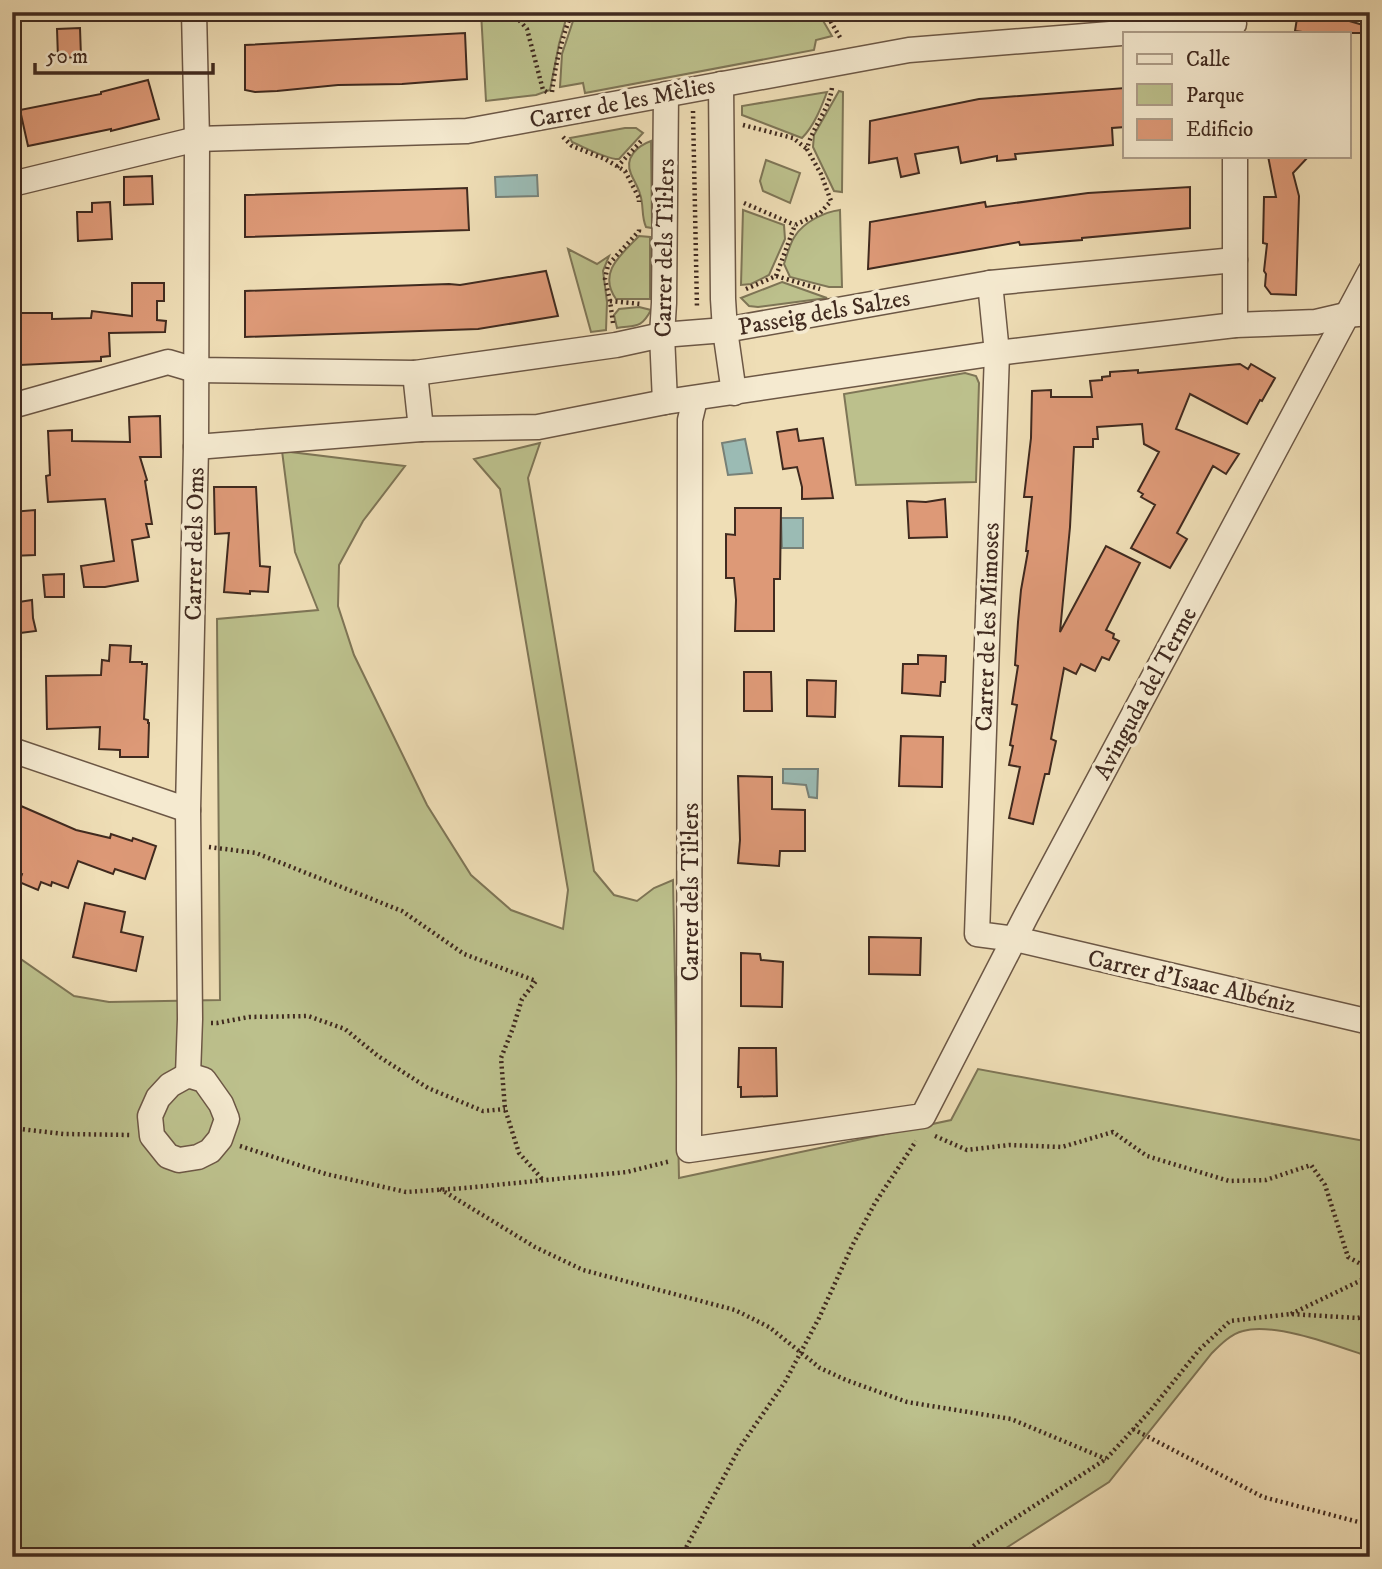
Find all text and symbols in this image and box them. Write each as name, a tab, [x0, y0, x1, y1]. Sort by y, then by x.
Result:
scale bar	[35, 32, 214, 76]
legend	[1123, 32, 1350, 158]
text: 50 m	[46, 44, 88, 70]
text: Calle	[1186, 47, 1230, 73]
street label: Carrer de les Mèlies	[527, 70, 717, 136]
text: Parque	[1186, 83, 1244, 109]
text: Edificio	[1186, 117, 1253, 143]
street label: Carrer dels Til·lers	[648, 158, 682, 338]
street label: Passeig dels Salzes	[736, 283, 912, 343]
street label: Carrer dels Oms	[179, 467, 211, 621]
street label: Carrer de les Mimoses	[969, 522, 1007, 732]
street label: Avinguda del Terme	[1088, 602, 1204, 785]
street label: Carrer dels Til·lers	[676, 803, 706, 981]
street label: Carrer d'Isaac Albéniz	[1085, 943, 1299, 1021]

